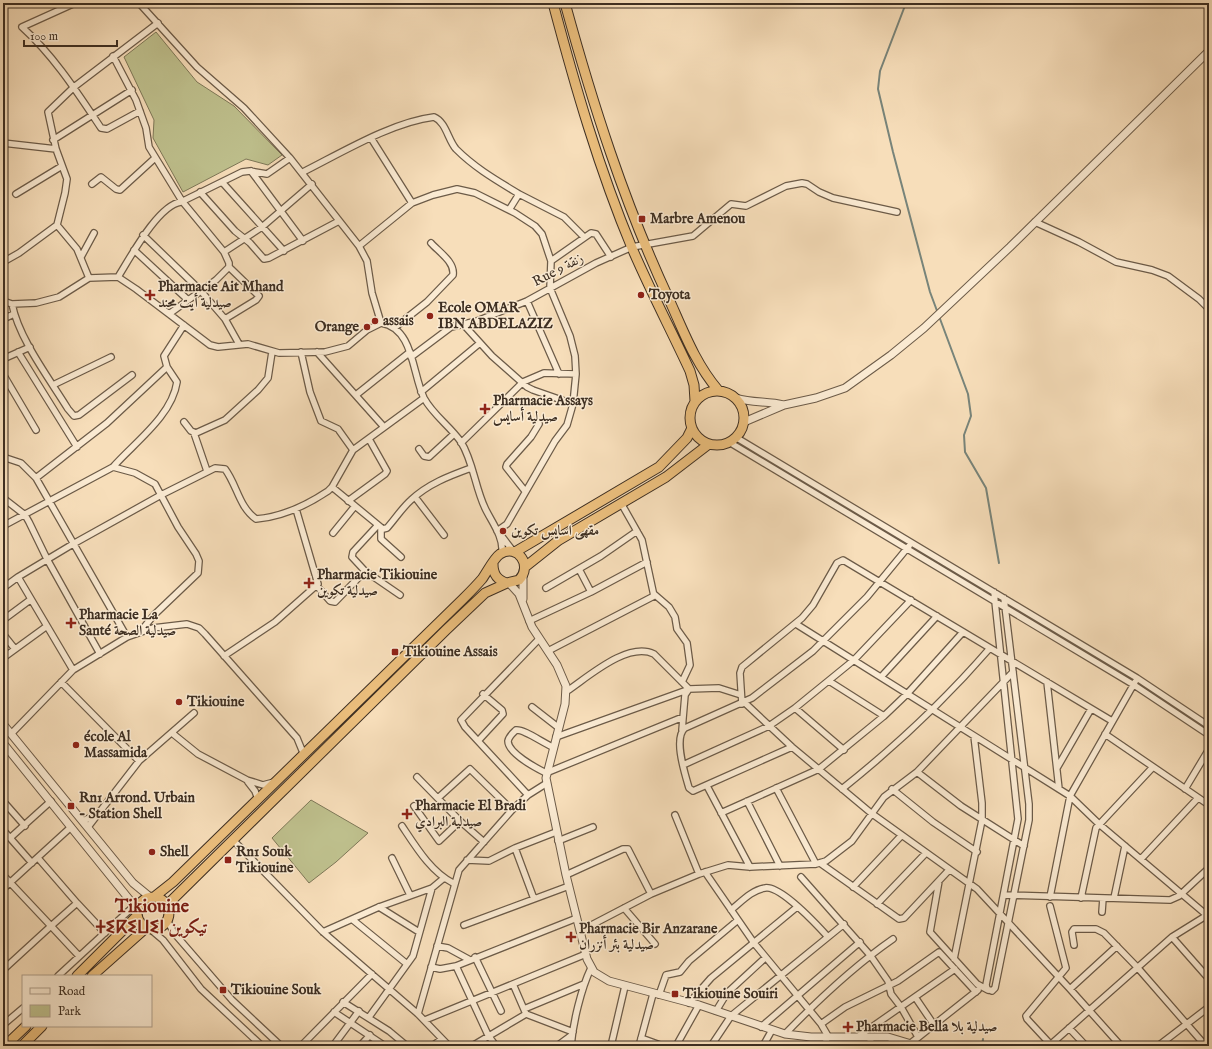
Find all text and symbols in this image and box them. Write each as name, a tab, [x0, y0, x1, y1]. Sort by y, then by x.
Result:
scale bar	[24, 22, 117, 48]
text: 100 m	[30, 29, 58, 44]
place label: Marbre Amenou	[650, 210, 746, 228]
marker: Marbre Amenou	[637, 214, 647, 224]
street label: Rue 9 زنقة	[529, 249, 587, 291]
place label: Pharmacie Ait Mhand صيدلية أيت محند	[158, 278, 284, 312]
place label: Toyota	[648, 286, 691, 304]
marker: Pharmacie Ait Mhand صيدلية أيت محند	[145, 290, 155, 300]
marker: Toyota	[636, 290, 646, 300]
place label: Ecole OMAR IBN ABDELAZIZ	[438, 299, 553, 333]
marker: Ecole OMAR IBN ABDELAZIZ	[425, 311, 435, 321]
place label: assais	[383, 312, 414, 330]
marker: assais	[370, 316, 380, 326]
place label: Orange	[315, 318, 360, 336]
marker: Orange	[362, 322, 372, 332]
place label: Pharmacie Assays صيدلية أسايس	[493, 392, 593, 426]
marker: Pharmacie Assays صيدلية أسايس	[480, 404, 490, 414]
place label: مقهى اسايس تكوين	[511, 522, 599, 540]
marker: مقهى اسايس تكوين	[498, 526, 508, 536]
place label: Pharmacie Tikiouine صيدلية تكوين	[317, 566, 438, 600]
marker: Pharmacie Tikiouine صيدلية تكوين	[304, 578, 314, 588]
place label: Pharmacie La Santé صيدلية الصحة	[79, 606, 176, 640]
marker: Pharmacie La Santé صيدلية الصحة	[66, 618, 76, 628]
place label: Tikiouine Assais	[402, 643, 498, 661]
marker: Tikiouine Assais	[390, 647, 400, 657]
place label: Tikiouine	[186, 693, 245, 711]
marker: Tikiouine	[174, 697, 184, 707]
place label: école Al Massamida	[84, 728, 148, 762]
marker: école Al Massamida	[71, 740, 81, 750]
place label: Rn1 Arrond. Urbain - Station Shell	[79, 789, 196, 823]
place label: Pharmacie El Bradi صيدلية البرادي	[415, 797, 526, 833]
marker: Rn1 Arrond. Urbain - Station Shell	[66, 801, 76, 811]
marker: Pharmacie El Bradi صيدلية البرادي	[402, 809, 412, 819]
place label: Shell	[160, 843, 190, 861]
place label: Rn1 Souk Tikiouine	[235, 843, 294, 877]
marker: Shell	[147, 847, 157, 857]
marker: Rn1 Souk Tikiouine	[223, 855, 233, 865]
district label: Tikiouine ⵜⵉⴽⵉⵡⵉⵏ تيكوين	[96, 896, 208, 940]
place label: Pharmacie Bir Anzarane صيدلية بئر أنزران	[579, 920, 718, 954]
marker: Pharmacie Bir Anzarane صيدلية بئر أنزران	[566, 932, 576, 942]
legend	[22, 975, 152, 1027]
place label: Tikiouine Souk	[230, 981, 321, 999]
text: Road	[58, 984, 86, 999]
marker: Tikiouine Souk	[218, 985, 228, 995]
place label: Tikiouine Souiri	[682, 985, 778, 1003]
marker: Tikiouine Souiri	[670, 989, 680, 999]
text: Park	[58, 1004, 81, 1019]
place label: Pharmacie Bella صيدلية بلا	[856, 1018, 998, 1036]
marker: Pharmacie Bella صيدلية بلا	[843, 1022, 853, 1032]

